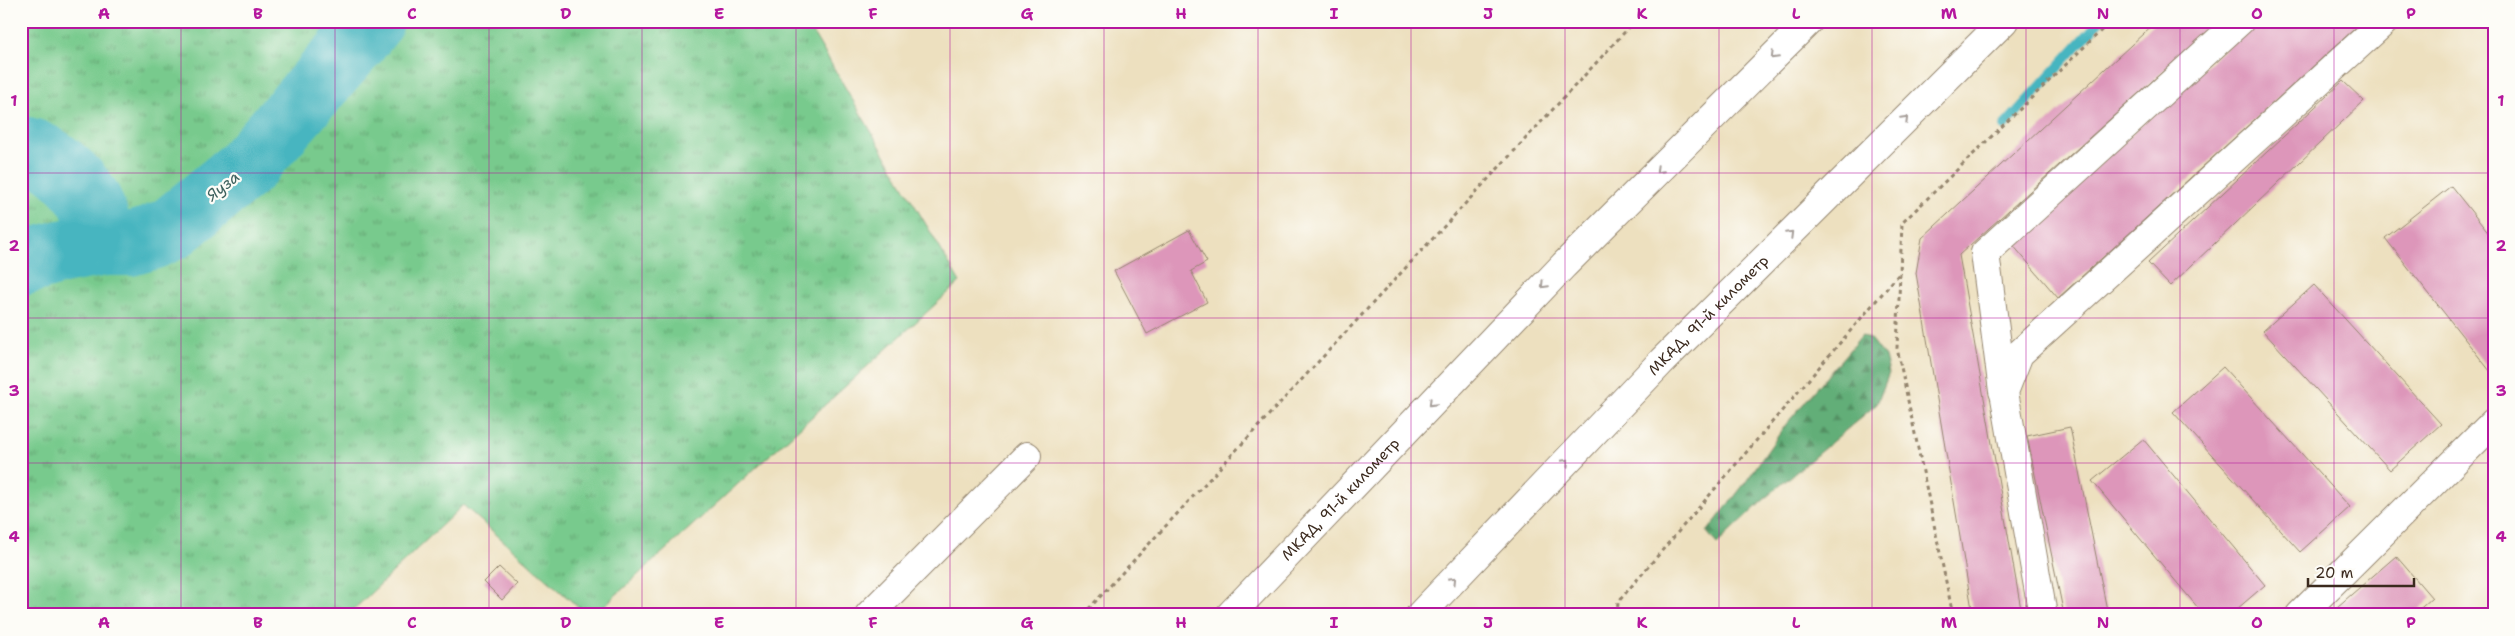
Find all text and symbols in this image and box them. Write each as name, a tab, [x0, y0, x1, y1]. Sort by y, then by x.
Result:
text: A	[98, 3, 110, 24]
text: B	[253, 3, 263, 24]
text: C	[407, 3, 417, 24]
text: D	[560, 3, 572, 24]
text: E	[714, 3, 724, 24]
text: F	[868, 3, 878, 24]
text: G	[1021, 3, 1034, 24]
text: H	[1175, 3, 1187, 24]
text: I	[1330, 3, 1339, 24]
text: J	[1483, 3, 1493, 24]
text: K	[1637, 3, 1648, 24]
text: L	[1792, 3, 1801, 24]
text: M	[1941, 3, 1958, 24]
text: N	[2097, 3, 2109, 24]
text: O	[2251, 3, 2263, 24]
text: P	[2406, 3, 2416, 24]
one-way arrow	[1771, 50, 1780, 59]
text: 1	[10, 90, 18, 111]
text: 1	[2497, 90, 2505, 111]
one-way arrow	[1900, 116, 1909, 125]
one-way arrow	[1656, 164, 1665, 173]
water label: Яуза	[201, 166, 244, 206]
one-way arrow	[1784, 231, 1793, 240]
text: 2	[8, 235, 20, 256]
text: 2	[2495, 235, 2507, 256]
street label: МКАД, 91-й километр	[1644, 251, 1773, 380]
one-way arrow	[1541, 280, 1550, 289]
text: 3	[8, 380, 20, 401]
text: 3	[2495, 380, 2507, 401]
one-way arrow	[1429, 397, 1438, 406]
street label: МКАД, 91-й километр	[1277, 433, 1404, 565]
one-way arrow	[1560, 459, 1569, 468]
text: 4	[8, 526, 20, 547]
text: 4	[2495, 526, 2507, 547]
scale bar	[2308, 556, 2414, 588]
text: 20 m	[2315, 563, 2354, 583]
one-way arrow	[1447, 576, 1456, 585]
text: A	[98, 612, 110, 633]
text: B	[253, 612, 263, 633]
text: C	[407, 612, 417, 633]
text: D	[560, 612, 572, 633]
text: E	[714, 612, 724, 633]
text: F	[868, 612, 878, 633]
text: G	[1021, 612, 1034, 633]
text: H	[1175, 612, 1187, 633]
text: I	[1330, 612, 1339, 633]
text: J	[1483, 612, 1493, 633]
text: K	[1637, 612, 1648, 633]
text: L	[1792, 612, 1801, 633]
text: M	[1941, 612, 1958, 633]
text: N	[2097, 612, 2109, 633]
text: O	[2251, 612, 2263, 633]
text: P	[2406, 612, 2416, 633]

